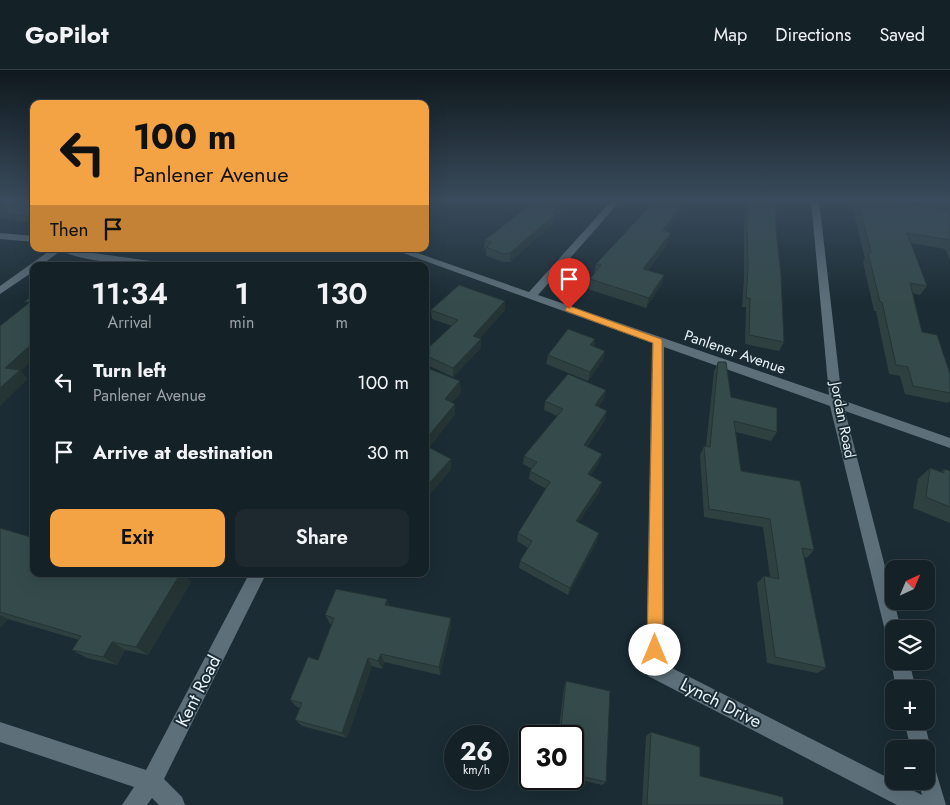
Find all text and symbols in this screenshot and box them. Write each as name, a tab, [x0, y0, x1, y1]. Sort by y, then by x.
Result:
text: GoPilot	[25, 17, 109, 52]
text: Map	[714, 22, 747, 48]
text: Directions	[775, 22, 851, 48]
text: Saved	[879, 22, 925, 48]
text: 100 m	[133, 112, 236, 162]
icon: left	[50, 120, 115, 185]
text: Panlener Avenue	[133, 158, 288, 190]
icon: arrive	[99, 215, 127, 243]
text: Then	[50, 216, 89, 243]
pin	[548, 258, 590, 309]
icon: arrive	[555, 265, 583, 293]
text: 11:34	[91, 272, 168, 315]
text: 1	[235, 272, 249, 315]
text: 130	[316, 272, 368, 315]
text: Arrival	[108, 311, 152, 334]
text: min	[229, 311, 254, 334]
text: m	[335, 311, 348, 334]
street label: Panlener Avenue	[681, 324, 789, 380]
text: Turn left	[93, 357, 166, 384]
icon: left	[50, 368, 78, 396]
text: 100 m	[357, 369, 409, 396]
street label: Jordan Road	[824, 378, 861, 460]
text: Panlener Avenue	[93, 384, 206, 407]
icon: arrive	[50, 438, 78, 466]
text: Arrive at destination	[93, 439, 273, 466]
text: 30 m	[367, 439, 409, 466]
button: Exit	[50, 509, 225, 567]
button: Share	[235, 509, 409, 567]
north arrow	[885, 560, 935, 610]
map controls	[885, 560, 935, 790]
button: layers	[885, 620, 935, 670]
position arrow	[628, 623, 680, 675]
street label: Kent Road	[169, 651, 227, 731]
street label: Lynch Drive	[676, 671, 766, 735]
button: +	[885, 680, 935, 730]
speed limit sign: 30	[519, 725, 584, 790]
text: 26	[460, 733, 493, 769]
button: −	[885, 740, 935, 790]
text: km/h	[463, 761, 490, 779]

